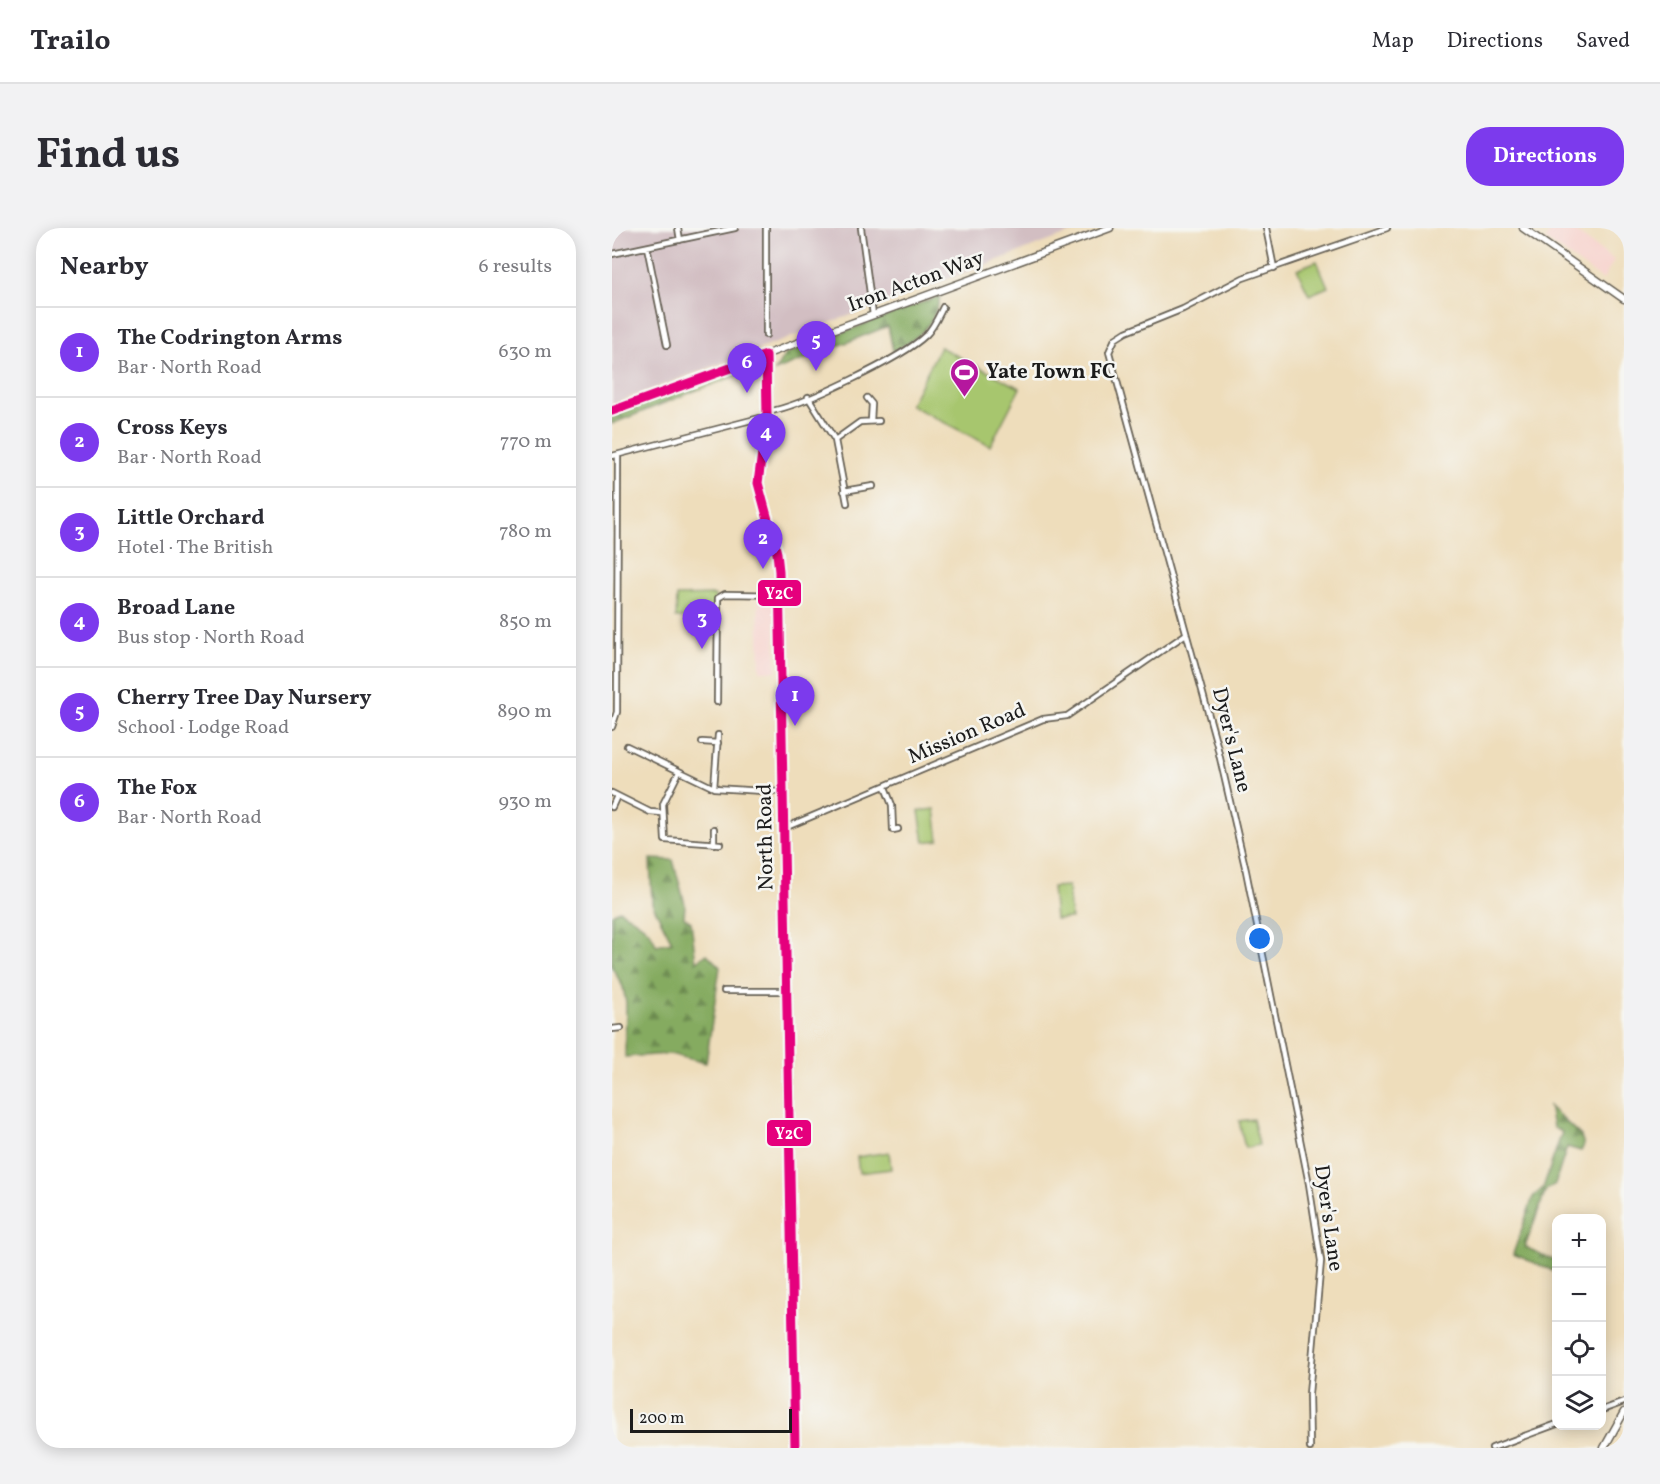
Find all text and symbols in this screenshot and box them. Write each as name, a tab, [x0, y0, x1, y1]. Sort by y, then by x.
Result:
text: Trailo	[30, 22, 111, 61]
text: Map	[1372, 27, 1414, 56]
text: Directions	[1447, 27, 1543, 56]
text: Saved	[1576, 27, 1630, 56]
text: Find us	[36, 127, 180, 186]
button: Directions	[1466, 127, 1624, 186]
street label: Iron Acton Way	[844, 244, 989, 320]
text: Nearby	[60, 249, 149, 285]
text: 6 results	[479, 253, 552, 281]
pin: 5	[796, 322, 836, 371]
text: The Codrington Arms	[117, 323, 342, 354]
text: 1	[75, 338, 84, 366]
text: 630 m	[499, 338, 552, 366]
pin: 6	[728, 344, 766, 393]
text: Bar · North Road	[117, 354, 262, 382]
sports icon: Yate Town FC	[949, 356, 981, 398]
place label: Yate Town FC	[986, 358, 1116, 387]
text: Cross Keys	[117, 413, 228, 444]
pin: 4	[746, 414, 786, 463]
text: 2	[74, 428, 85, 456]
text: 770 m	[500, 428, 552, 456]
text: Bar · North Road	[117, 444, 262, 472]
text: Little Orchard	[117, 503, 265, 534]
text: 3	[74, 518, 85, 546]
text: 780 m	[499, 518, 552, 546]
pin: 2	[744, 520, 782, 569]
text: Hotel · The British	[117, 534, 273, 562]
line badge: Y2C	[757, 579, 802, 607]
text: Y2C	[765, 584, 793, 606]
text: Broad Lane	[117, 593, 235, 624]
pin: 3	[682, 600, 722, 649]
text: 4	[73, 608, 86, 636]
text: 850 m	[499, 608, 552, 636]
text: Bus stop · North Road	[117, 624, 305, 652]
pin: 1	[776, 676, 814, 726]
text: Cherry Tree Day Nursery	[117, 683, 372, 714]
street label: Dyer's Lane	[1204, 684, 1258, 796]
street label: Mission Road	[904, 696, 1030, 772]
text: 5	[75, 698, 84, 726]
text: 890 m	[497, 698, 552, 726]
text: School · Lodge Road	[117, 714, 289, 742]
text: The Fox	[117, 773, 197, 804]
street label: North Road	[751, 783, 781, 891]
text: 6	[74, 788, 85, 816]
text: 930 m	[498, 788, 552, 816]
text: Bar · North Road	[117, 804, 262, 832]
your location	[1245, 924, 1274, 953]
line badge: Y2C	[766, 1119, 812, 1147]
text: Y2C	[775, 1124, 803, 1146]
street label: Dyer's Lane	[1306, 1163, 1350, 1273]
map controls	[1552, 1214, 1606, 1430]
button: +	[1552, 1214, 1606, 1268]
button: −	[1552, 1268, 1606, 1322]
button: locate	[1552, 1322, 1606, 1376]
button: layers	[1552, 1376, 1606, 1430]
scale bar	[630, 1406, 792, 1434]
text: 200 m	[639, 1408, 684, 1430]

